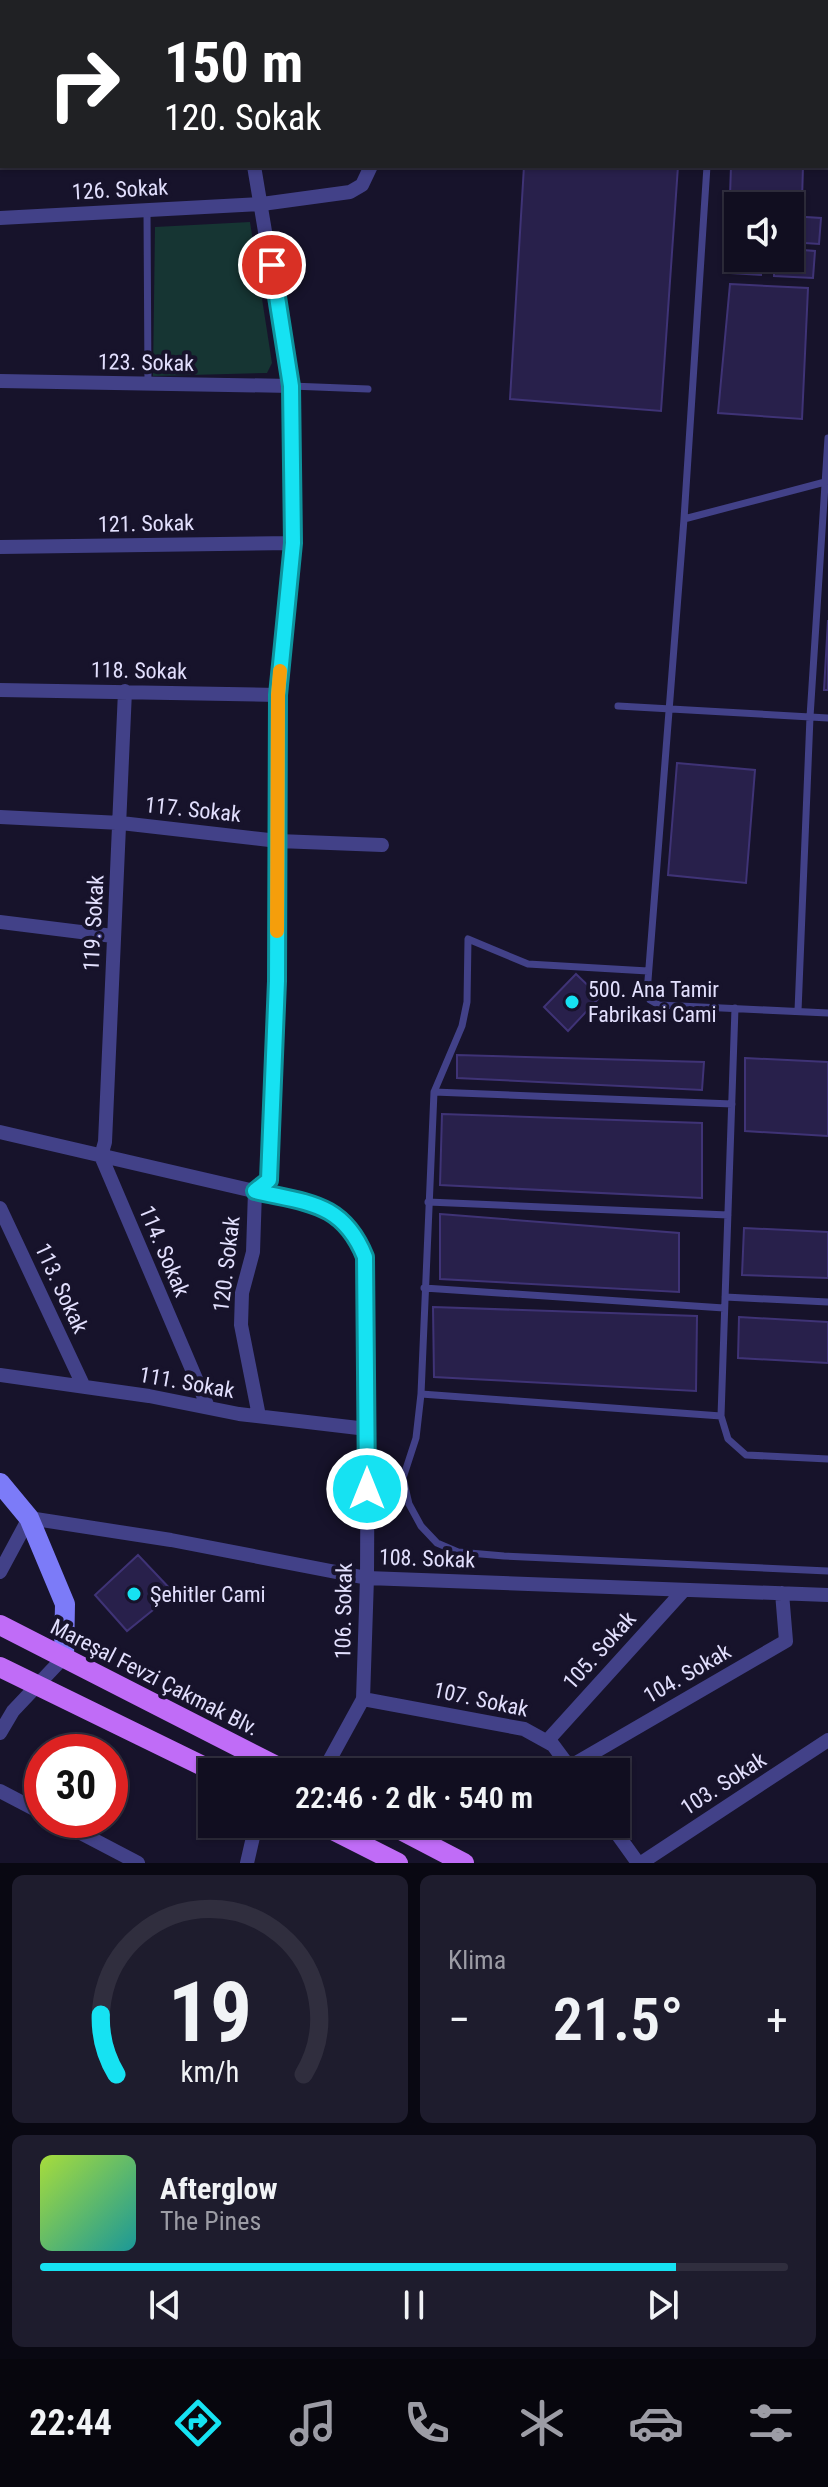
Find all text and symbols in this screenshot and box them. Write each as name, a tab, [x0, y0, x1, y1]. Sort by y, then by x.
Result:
text: 150 m	[164, 30, 303, 96]
icon: right	[32, 32, 136, 136]
text: 120. Sokak	[164, 97, 322, 139]
street label: 126. Sokak	[71, 174, 169, 205]
map controls	[724, 192, 804, 272]
button: sound	[724, 192, 804, 272]
pin	[238, 231, 306, 299]
icon: arrive	[250, 243, 294, 287]
street label: 123. Sokak	[98, 349, 194, 376]
street label: 121. Sokak	[98, 510, 194, 537]
street label: 118. Sokak	[91, 657, 187, 684]
street label: 117. Sokak	[144, 792, 242, 827]
street label: 119. Sokak	[78, 874, 109, 972]
place label: 500. Ana Tamir Fabrikasi Cami	[588, 977, 719, 1027]
marker: 500. Ana Tamir Fabrikasi Cami	[563, 993, 581, 1011]
street label: 114. Sokak	[134, 1202, 195, 1300]
street label: 120. Sokak	[208, 1215, 245, 1313]
street label: 113. Sokak	[30, 1239, 93, 1337]
street label: 111. Sokak	[137, 1362, 237, 1403]
position arrow	[325, 1447, 409, 1531]
street label: 108. Sokak	[378, 1544, 476, 1573]
street label: 106. Sokak	[330, 1563, 357, 1659]
place label: Şehitler Cami	[150, 1582, 266, 1607]
marker: Şehitler Cami	[125, 1585, 143, 1603]
street label: 105. Sokak	[558, 1606, 641, 1694]
street label: Mareşal Fevzi Çakmak Blv.	[46, 1614, 263, 1741]
street label: 104. Sokak	[639, 1639, 735, 1708]
street label: 107. Sokak	[431, 1677, 531, 1722]
speed limit sign: 30	[24, 1734, 128, 1838]
street label: 103. Sokak	[676, 1747, 771, 1820]
text: 22:46 · 2 dk · 540 m	[295, 1780, 533, 1815]
text: Klima	[448, 1945, 506, 1975]
text: 19	[168, 1964, 252, 2061]
text: 21.5°	[553, 1984, 683, 2055]
text: −	[448, 1994, 470, 2046]
text: +	[766, 1994, 788, 2046]
text: km/h	[181, 2055, 239, 2089]
text: Afterglow	[160, 2171, 278, 2206]
text: The Pines	[160, 2206, 261, 2236]
icon: previous	[143, 2283, 187, 2327]
icon: pause	[392, 2283, 436, 2327]
icon: next	[641, 2283, 685, 2327]
icon: directions	[170, 2395, 226, 2451]
icon: music	[285, 2395, 341, 2451]
icon: phone	[399, 2395, 455, 2451]
icon: climate	[514, 2395, 570, 2451]
icon: car	[628, 2395, 684, 2451]
icon: filters	[743, 2395, 799, 2451]
text: 22:44	[29, 2402, 112, 2444]

